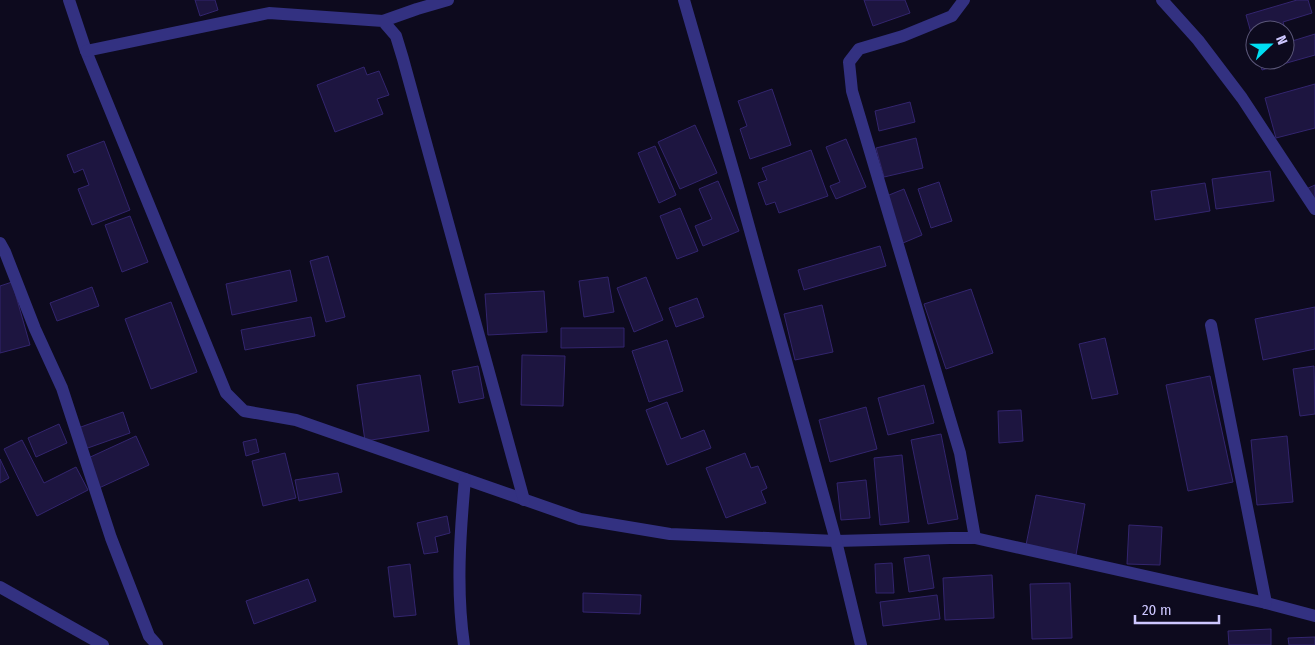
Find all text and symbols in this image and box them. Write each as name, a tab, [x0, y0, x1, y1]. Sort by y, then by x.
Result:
north arrow	[1245, 20, 1295, 70]
text: N	[1272, 33, 1291, 47]
scale bar	[1135, 592, 1219, 624]
text: 20 m	[1142, 601, 1172, 619]

